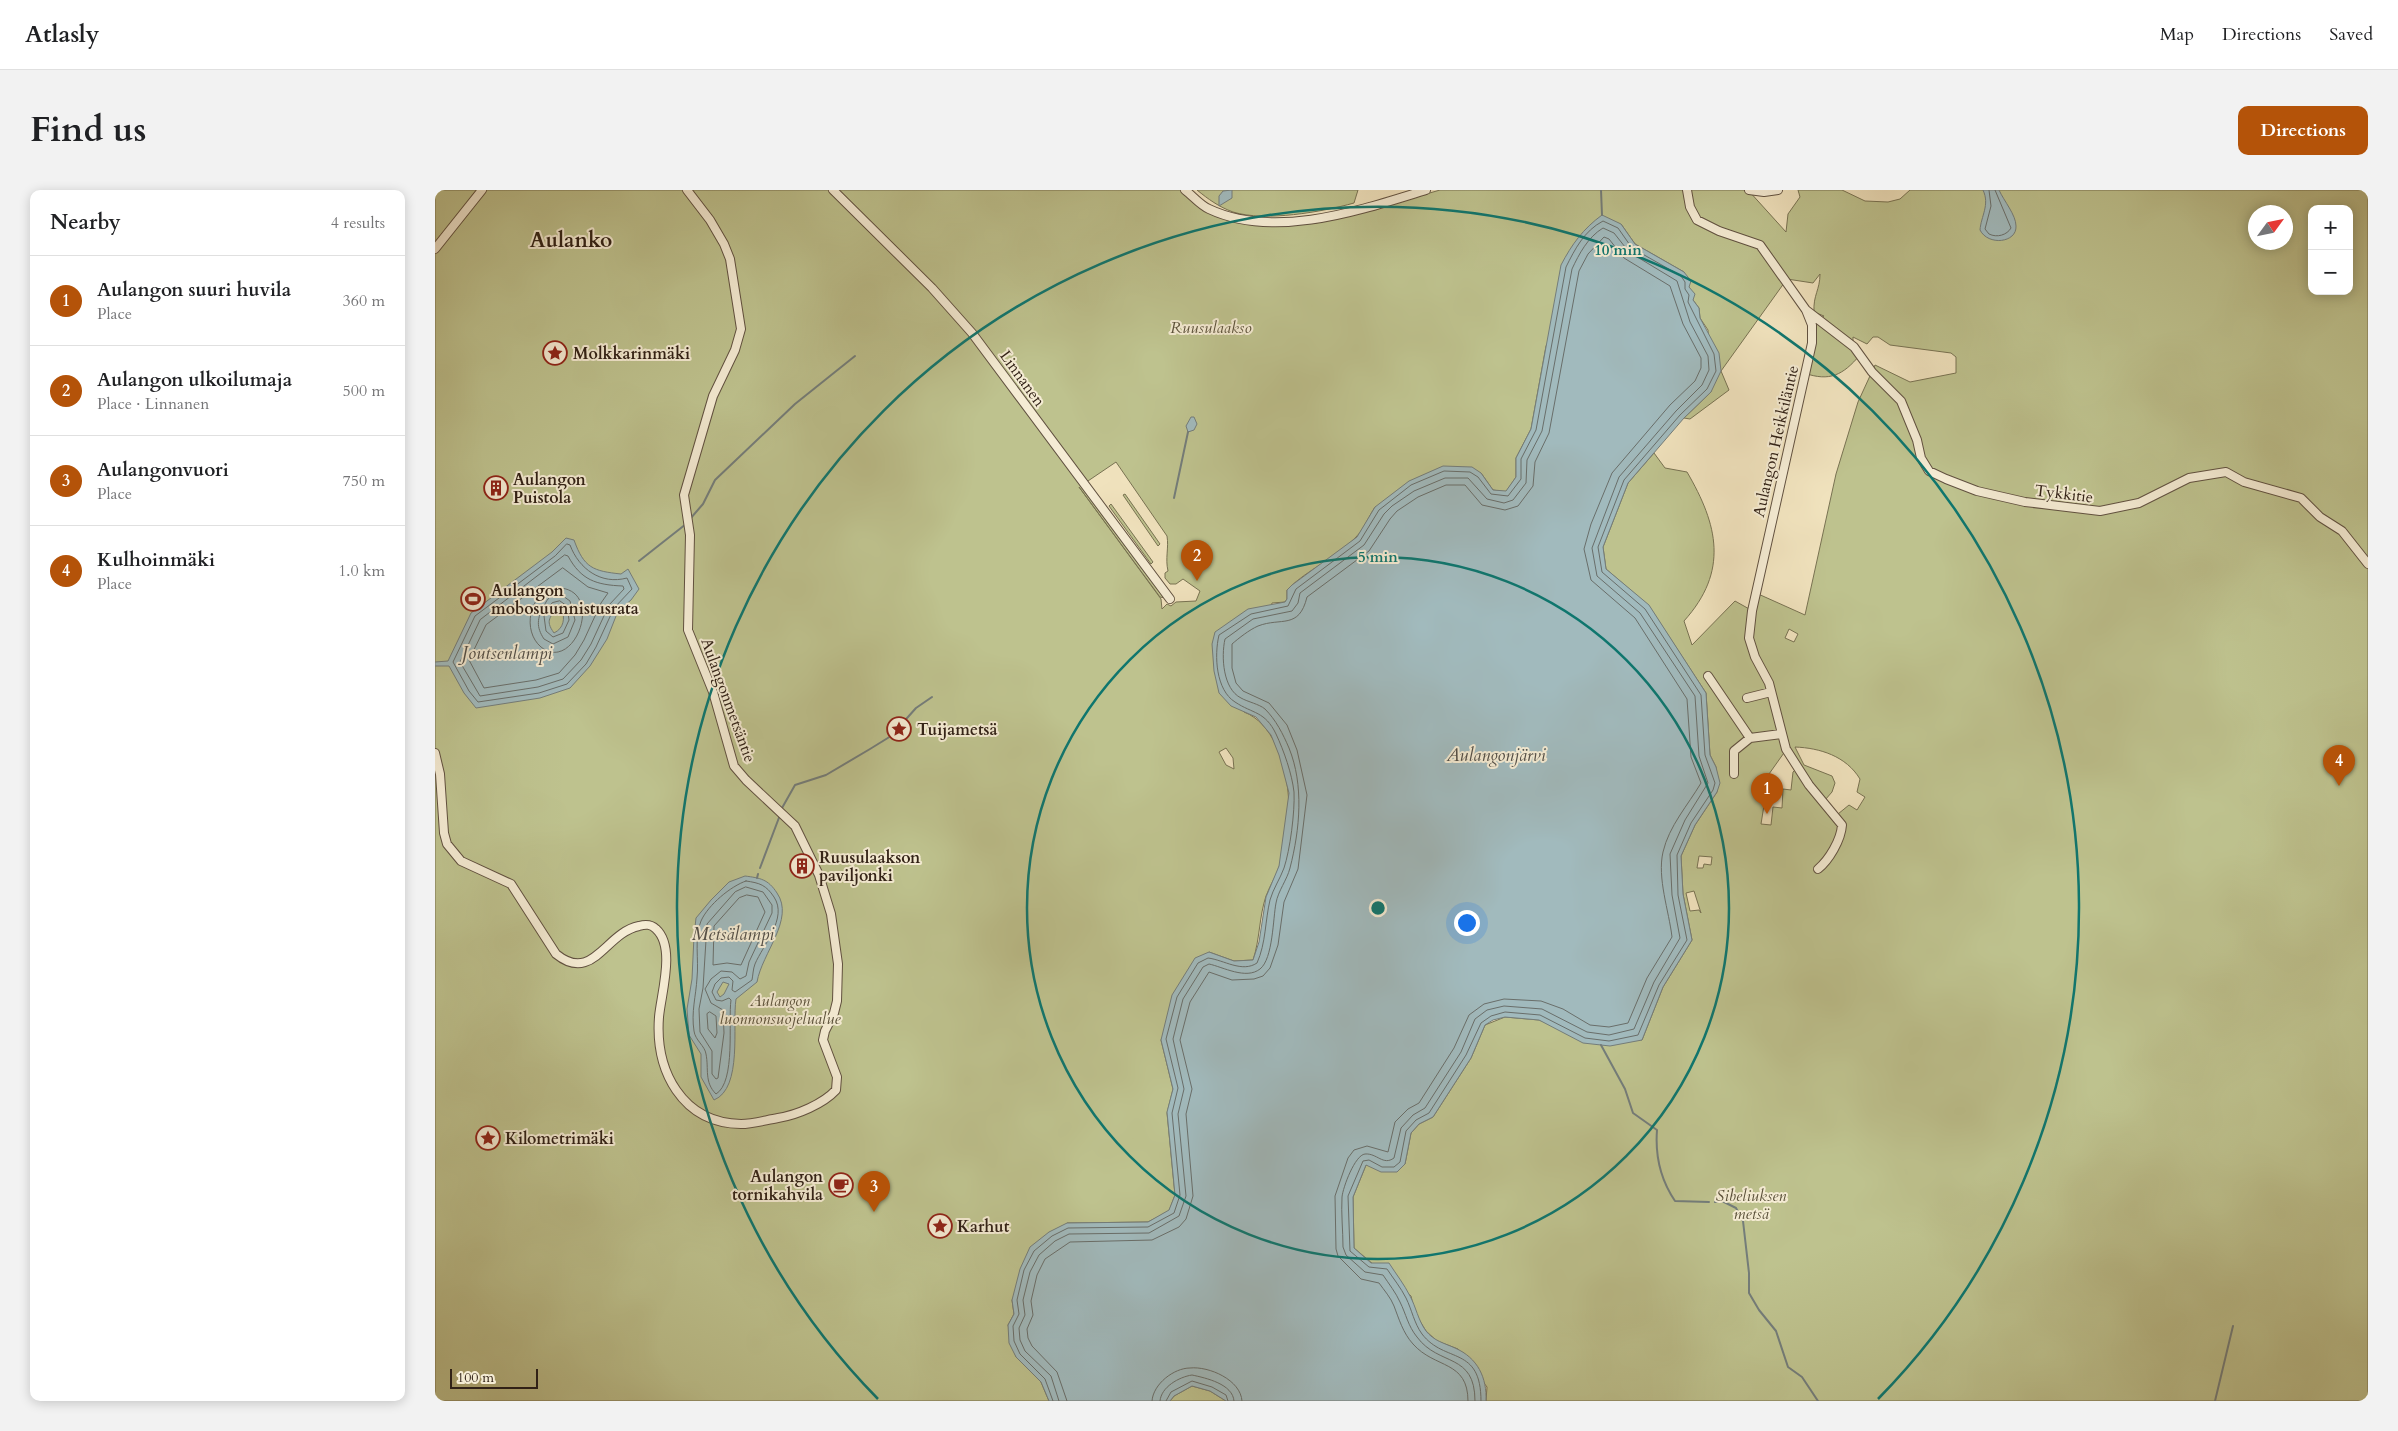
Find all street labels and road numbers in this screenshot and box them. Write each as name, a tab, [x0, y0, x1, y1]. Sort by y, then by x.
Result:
street label: Linnanen	[994, 346, 1050, 411]
street label: Aulangon Heikkiläntie	[1748, 363, 1804, 519]
street label: Tykkitie	[2033, 480, 2094, 508]
street label: Aulangonmetsäntie	[695, 635, 761, 766]

